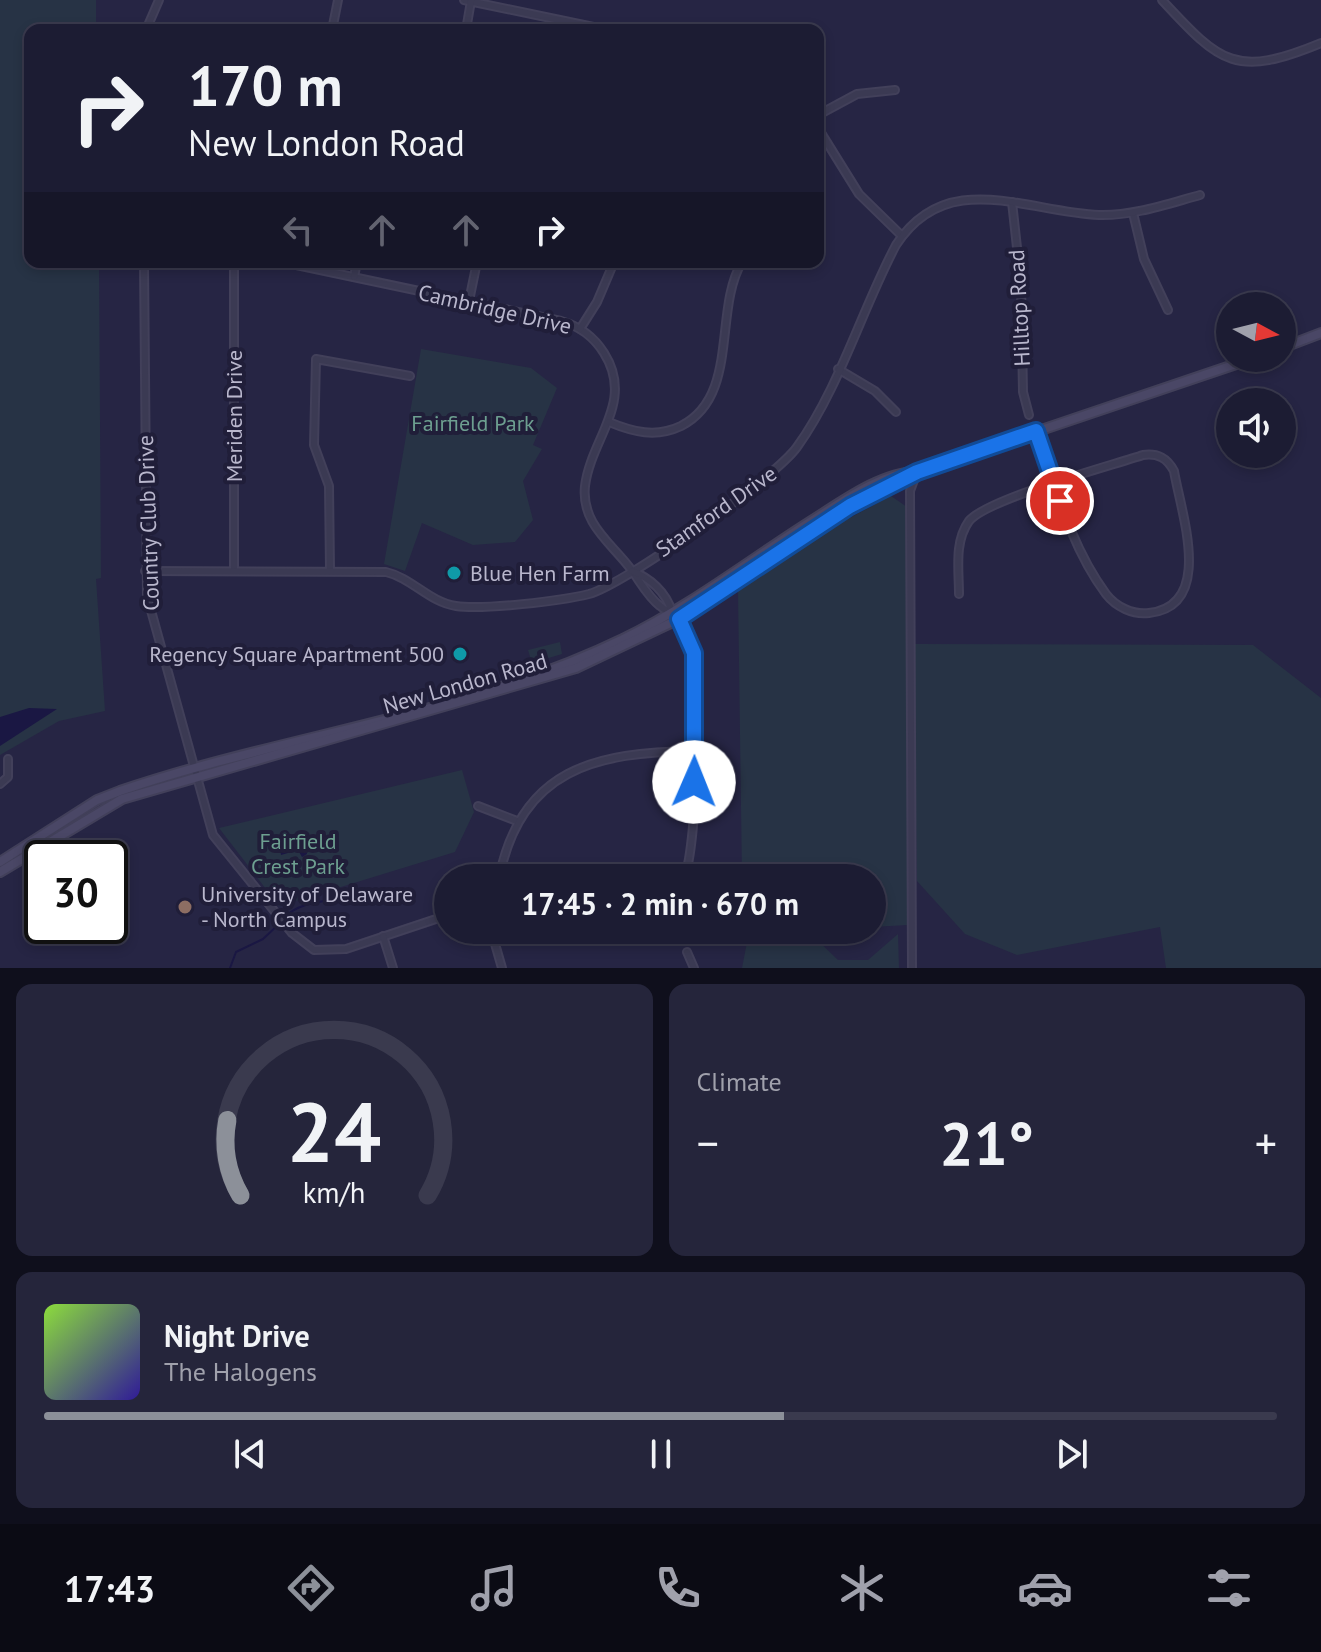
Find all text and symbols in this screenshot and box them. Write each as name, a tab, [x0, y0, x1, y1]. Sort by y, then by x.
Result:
text: 170 m	[188, 49, 343, 121]
icon: right	[56, 56, 160, 160]
text: New London Road	[188, 119, 465, 166]
icon: left	[276, 208, 320, 252]
icon: ahead	[360, 208, 404, 252]
icon: ahead	[444, 208, 488, 252]
icon: right	[528, 208, 572, 252]
street label: Hilltop Road	[1002, 249, 1036, 367]
street label: Cambridge Drive	[416, 278, 574, 340]
north arrow	[1216, 292, 1296, 372]
map controls	[1216, 292, 1296, 468]
street label: Meriden Drive	[220, 350, 248, 482]
button: sound	[1216, 388, 1296, 468]
park label: Fairfield Park	[411, 409, 535, 437]
street label: Country Club Drive	[131, 435, 165, 611]
street label: Stamford Drive	[650, 459, 782, 563]
pin	[1026, 467, 1094, 535]
icon: arrive	[1038, 479, 1082, 523]
place label: Blue Hen Farm	[470, 559, 610, 587]
marker: Blue Hen Farm	[445, 564, 463, 582]
place label: Regency Square Apartment 500	[149, 640, 444, 668]
marker: Regency Square Apartment 500	[451, 645, 469, 663]
street label: New London Road	[380, 646, 550, 720]
position arrow	[652, 740, 736, 824]
park label: Fairfield Crest Park	[251, 827, 345, 880]
speed limit sign: 30	[24, 840, 128, 944]
place label: University of Delaware - North Campus	[201, 880, 413, 933]
text: 17:45 · 2 min · 670 m	[521, 884, 799, 923]
marker: University of Delaware - North Campus	[176, 898, 194, 916]
text: Climate	[697, 1065, 782, 1098]
text: 24	[287, 1077, 381, 1185]
text: 21°	[940, 1104, 1034, 1182]
text: −	[697, 1114, 719, 1171]
text: +	[1255, 1114, 1277, 1171]
text: km/h	[303, 1174, 366, 1211]
text: Night Drive	[164, 1316, 310, 1355]
text: The Halogens	[164, 1355, 317, 1388]
icon: previous	[228, 1432, 272, 1476]
icon: pause	[639, 1432, 683, 1476]
icon: next	[1050, 1432, 1094, 1476]
icon: directions	[283, 1560, 339, 1616]
icon: music	[466, 1560, 522, 1616]
icon: phone	[650, 1560, 706, 1616]
icon: climate	[834, 1560, 890, 1616]
icon: car	[1017, 1560, 1073, 1616]
icon: filters	[1201, 1560, 1257, 1616]
text: 17:43	[64, 1565, 155, 1612]

